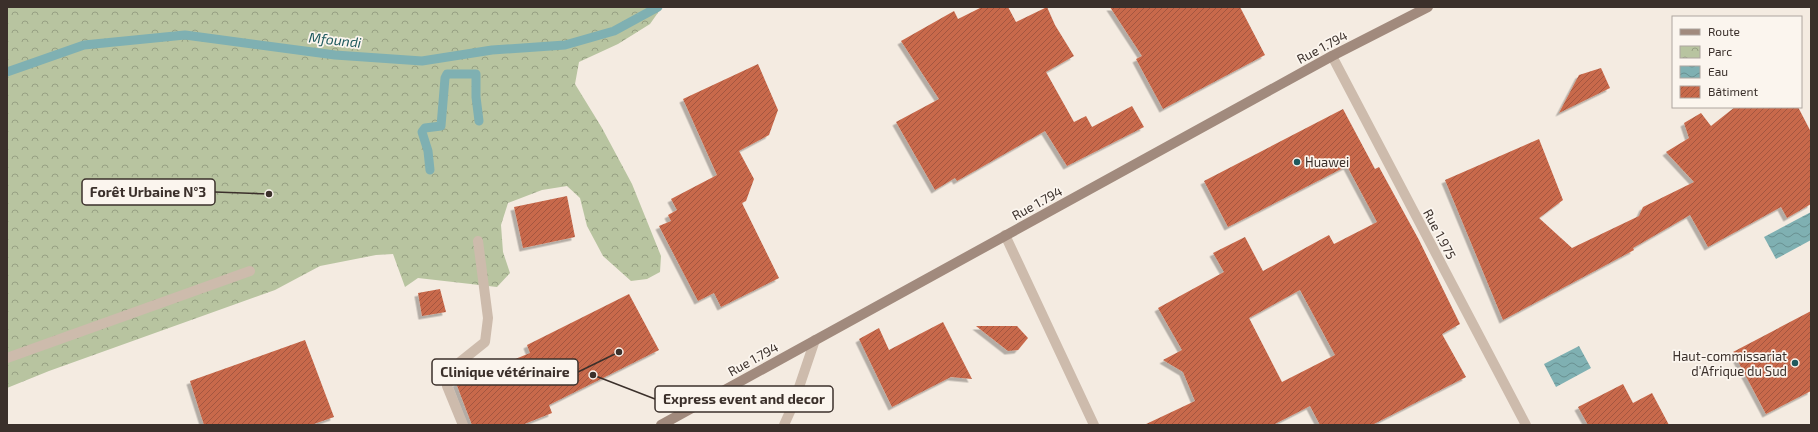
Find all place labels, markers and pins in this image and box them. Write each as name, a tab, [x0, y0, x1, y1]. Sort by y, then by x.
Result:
place label: Huawei	[1305, 154, 1349, 170]
marker: Huawei	[1292, 157, 1302, 167]
callout: Forêt Urbaine N°3	[82, 179, 215, 205]
place label: Haut-commissariat d'Afrique du Sud	[1673, 348, 1787, 379]
marker: Haut-commissariat d'Afrique du Sud	[1790, 358, 1800, 368]
callout: Clinique vétérinaire	[432, 359, 578, 385]
callout: Express event and decor	[655, 386, 833, 412]

